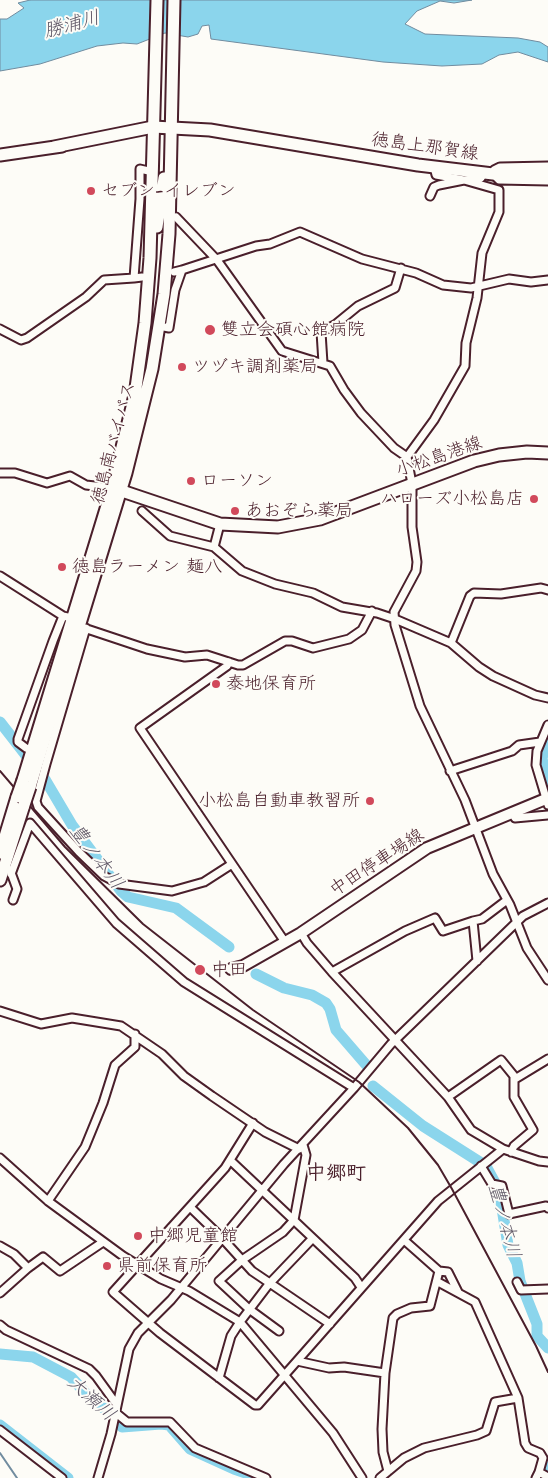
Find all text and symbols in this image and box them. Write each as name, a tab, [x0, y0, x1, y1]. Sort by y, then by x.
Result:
water label: 勝浦川	[42, 7, 102, 43]
street label: 徳島上那賀線	[370, 129, 480, 165]
place label: セブン-イレブン	[101, 180, 236, 202]
marker: セブン-イレブン	[85, 185, 97, 197]
place label: 雙立会碩心館病院	[221, 319, 365, 341]
marker: 雙立会碩心館病院	[203, 323, 217, 337]
place label: ツヅキ調剤薬局	[192, 356, 318, 378]
marker: ツヅキ調剤薬局	[176, 361, 188, 373]
street label: 徳島南バイパス	[87, 379, 141, 507]
street label: 小松島港線	[393, 432, 485, 482]
place label: ローソン	[201, 470, 273, 492]
marker: ローソン	[185, 475, 197, 487]
place label: ハローズ小松島店	[380, 488, 524, 510]
marker: ハローズ小松島店	[528, 493, 540, 505]
place label: あおぞら薬局	[245, 500, 353, 522]
marker: あおぞら薬局	[229, 505, 241, 517]
place label: 徳島ラーメン 麺八	[72, 556, 222, 578]
marker: 徳島ラーメン 麺八	[56, 561, 68, 573]
place label: 泰地保育所	[226, 673, 316, 695]
marker: 泰地保育所	[210, 678, 222, 690]
place label: 小松島自動車教習所	[198, 790, 360, 812]
marker: 小松島自動車教習所	[364, 795, 376, 807]
water label: 豊ノ本川	[64, 820, 128, 894]
street label: 中田停車場線	[326, 825, 428, 901]
place label: 中田	[211, 959, 247, 981]
marker: 中田	[193, 963, 207, 977]
district label: 中郷町	[306, 1162, 366, 1186]
water label: 豊ノ本川	[483, 1181, 525, 1261]
place label: 中郷児童館	[148, 1225, 238, 1247]
marker: 中郷児童館	[132, 1230, 144, 1242]
place label: 県前保育所	[117, 1255, 207, 1277]
marker: 県前保育所	[101, 1260, 113, 1272]
water label: 大瀬川	[62, 1371, 120, 1427]

